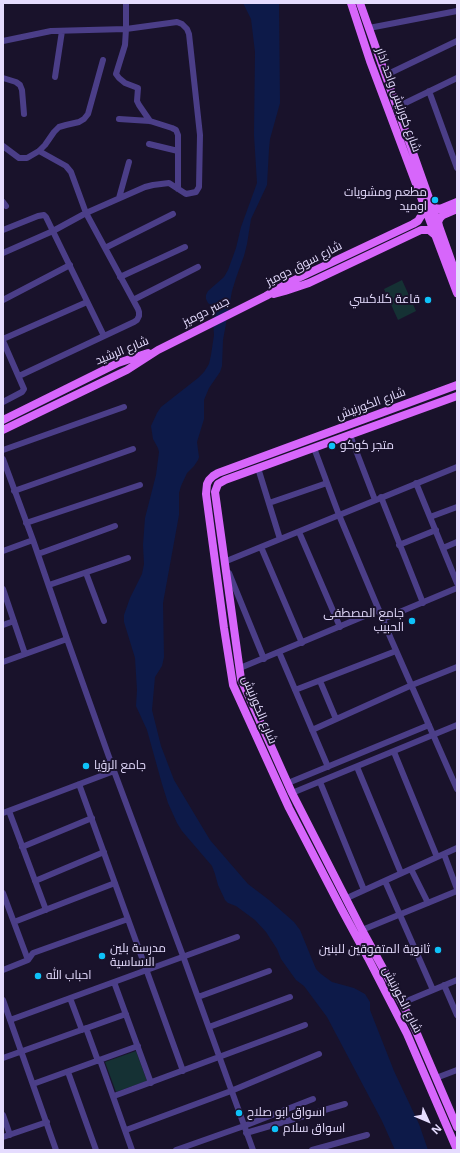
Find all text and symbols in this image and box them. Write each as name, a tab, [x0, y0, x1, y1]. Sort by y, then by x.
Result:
street label: شارع كورنيش واحد اذار	[372, 46, 424, 154]
place label: مطعم ومشويات اوميد	[344, 186, 427, 214]
marker: مطعم ومشويات اوميد	[430, 195, 440, 205]
street label: شارع سوق دوميز	[263, 239, 345, 289]
place label: قاعة كلاكسي	[349, 293, 420, 307]
street label: جسر دوميز	[180, 294, 232, 330]
marker: قاعة كلاكسي	[423, 295, 433, 305]
street label: شارع الرشيد	[93, 334, 151, 368]
street label: شارع الكورنيش	[334, 385, 408, 423]
place label: متجر كوكو	[340, 439, 394, 453]
marker: متجر كوكو	[327, 441, 337, 451]
place label: جامع المصطفى الحبيب	[323, 607, 404, 635]
marker: جامع المصطفى الحبيب	[407, 616, 417, 626]
street label: شارع الكورنيش	[238, 674, 280, 746]
place label: جامع الرؤيا	[94, 759, 146, 773]
marker: جامع الرؤيا	[81, 761, 91, 771]
place label: مدرسة بلين الاساسية	[110, 942, 166, 970]
place label: ثانوية المتفوقين للبنين	[319, 943, 430, 957]
marker: ثانوية المتفوقين للبنين	[433, 945, 443, 955]
marker: مدرسة بلين الاساسية	[97, 951, 107, 961]
street label: شارع الكورنيش	[379, 964, 425, 1036]
place label: احباب الله	[46, 969, 91, 983]
marker: احباب الله	[33, 971, 43, 981]
north arrow	[408, 1101, 448, 1141]
place label: اسواق ابو صلاح	[247, 1106, 325, 1120]
marker: اسواق ابو صلاح	[234, 1108, 244, 1118]
text: N	[428, 1121, 446, 1138]
place label: اسواق سلام	[283, 1122, 345, 1136]
marker: اسواق سلام	[270, 1124, 280, 1134]

